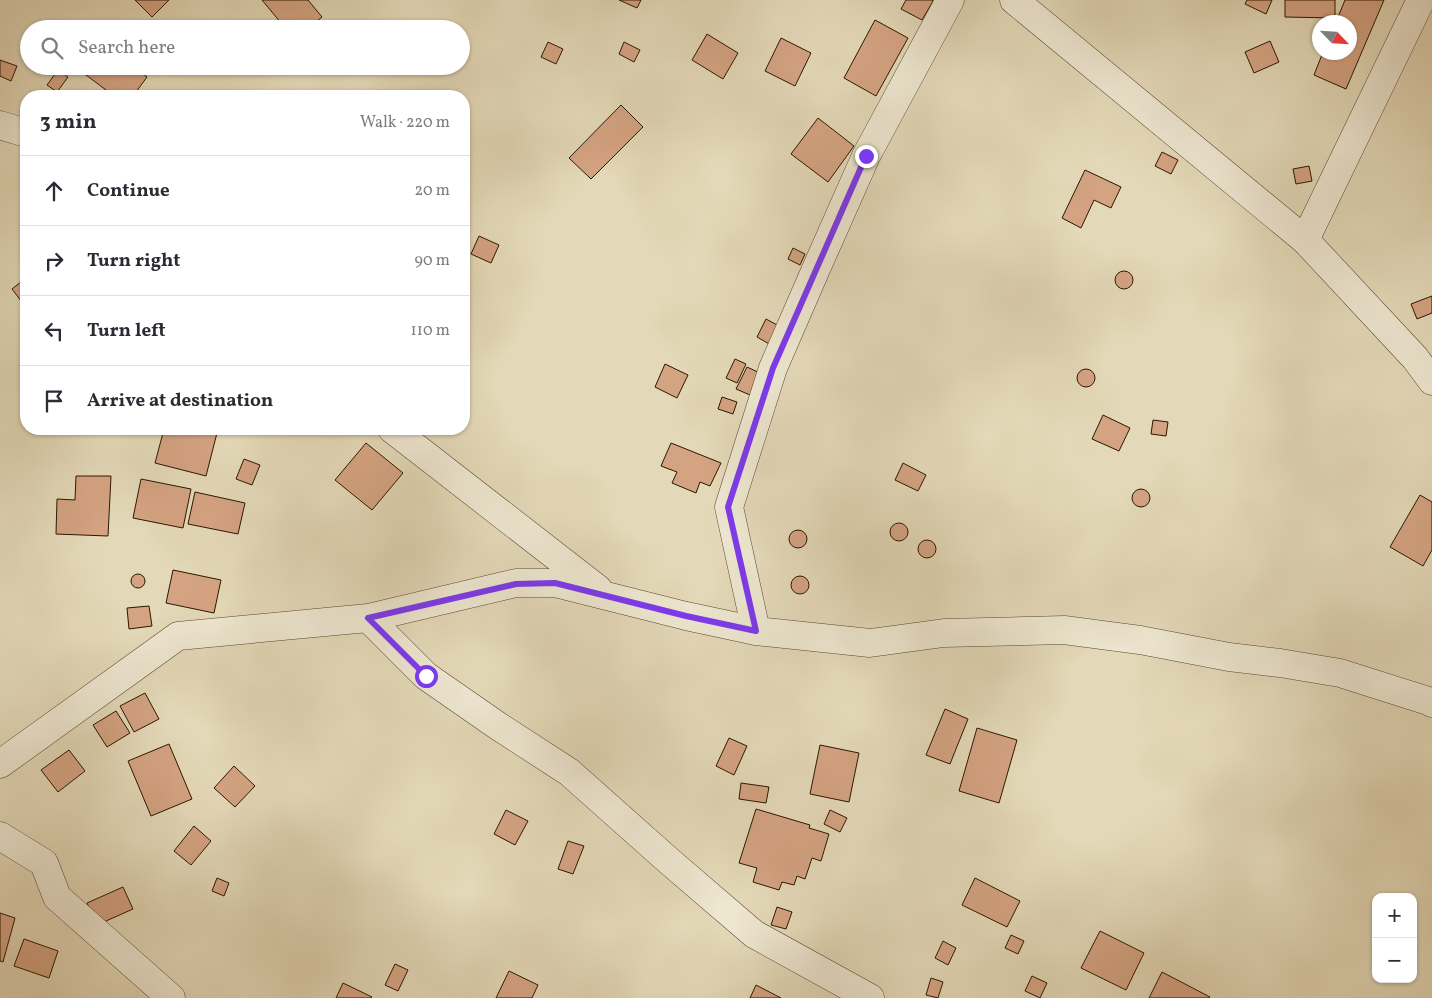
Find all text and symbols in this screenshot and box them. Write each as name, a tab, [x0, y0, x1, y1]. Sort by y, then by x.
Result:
north arrow	[1312, 15, 1357, 60]
search box	[20, 20, 470, 75]
icon: search	[38, 34, 66, 62]
text: Search here	[78, 35, 175, 61]
text: 3 min	[40, 108, 96, 137]
text: Walk · 220 m	[360, 112, 450, 134]
route end	[855, 145, 878, 168]
icon: ahead	[40, 177, 68, 205]
text: Continue	[87, 178, 170, 204]
text: 20 m	[415, 180, 450, 202]
icon: right	[40, 247, 68, 275]
text: Turn right	[87, 248, 180, 274]
text: 90 m	[414, 250, 450, 272]
icon: left	[40, 317, 68, 345]
text: Turn left	[87, 318, 166, 344]
text: 110 m	[411, 320, 450, 342]
icon: arrive	[40, 387, 68, 415]
text: Arrive at destination	[87, 388, 273, 414]
route start	[415, 665, 438, 688]
map controls	[1372, 893, 1417, 983]
button: +	[1372, 893, 1417, 938]
button: −	[1372, 938, 1417, 983]

